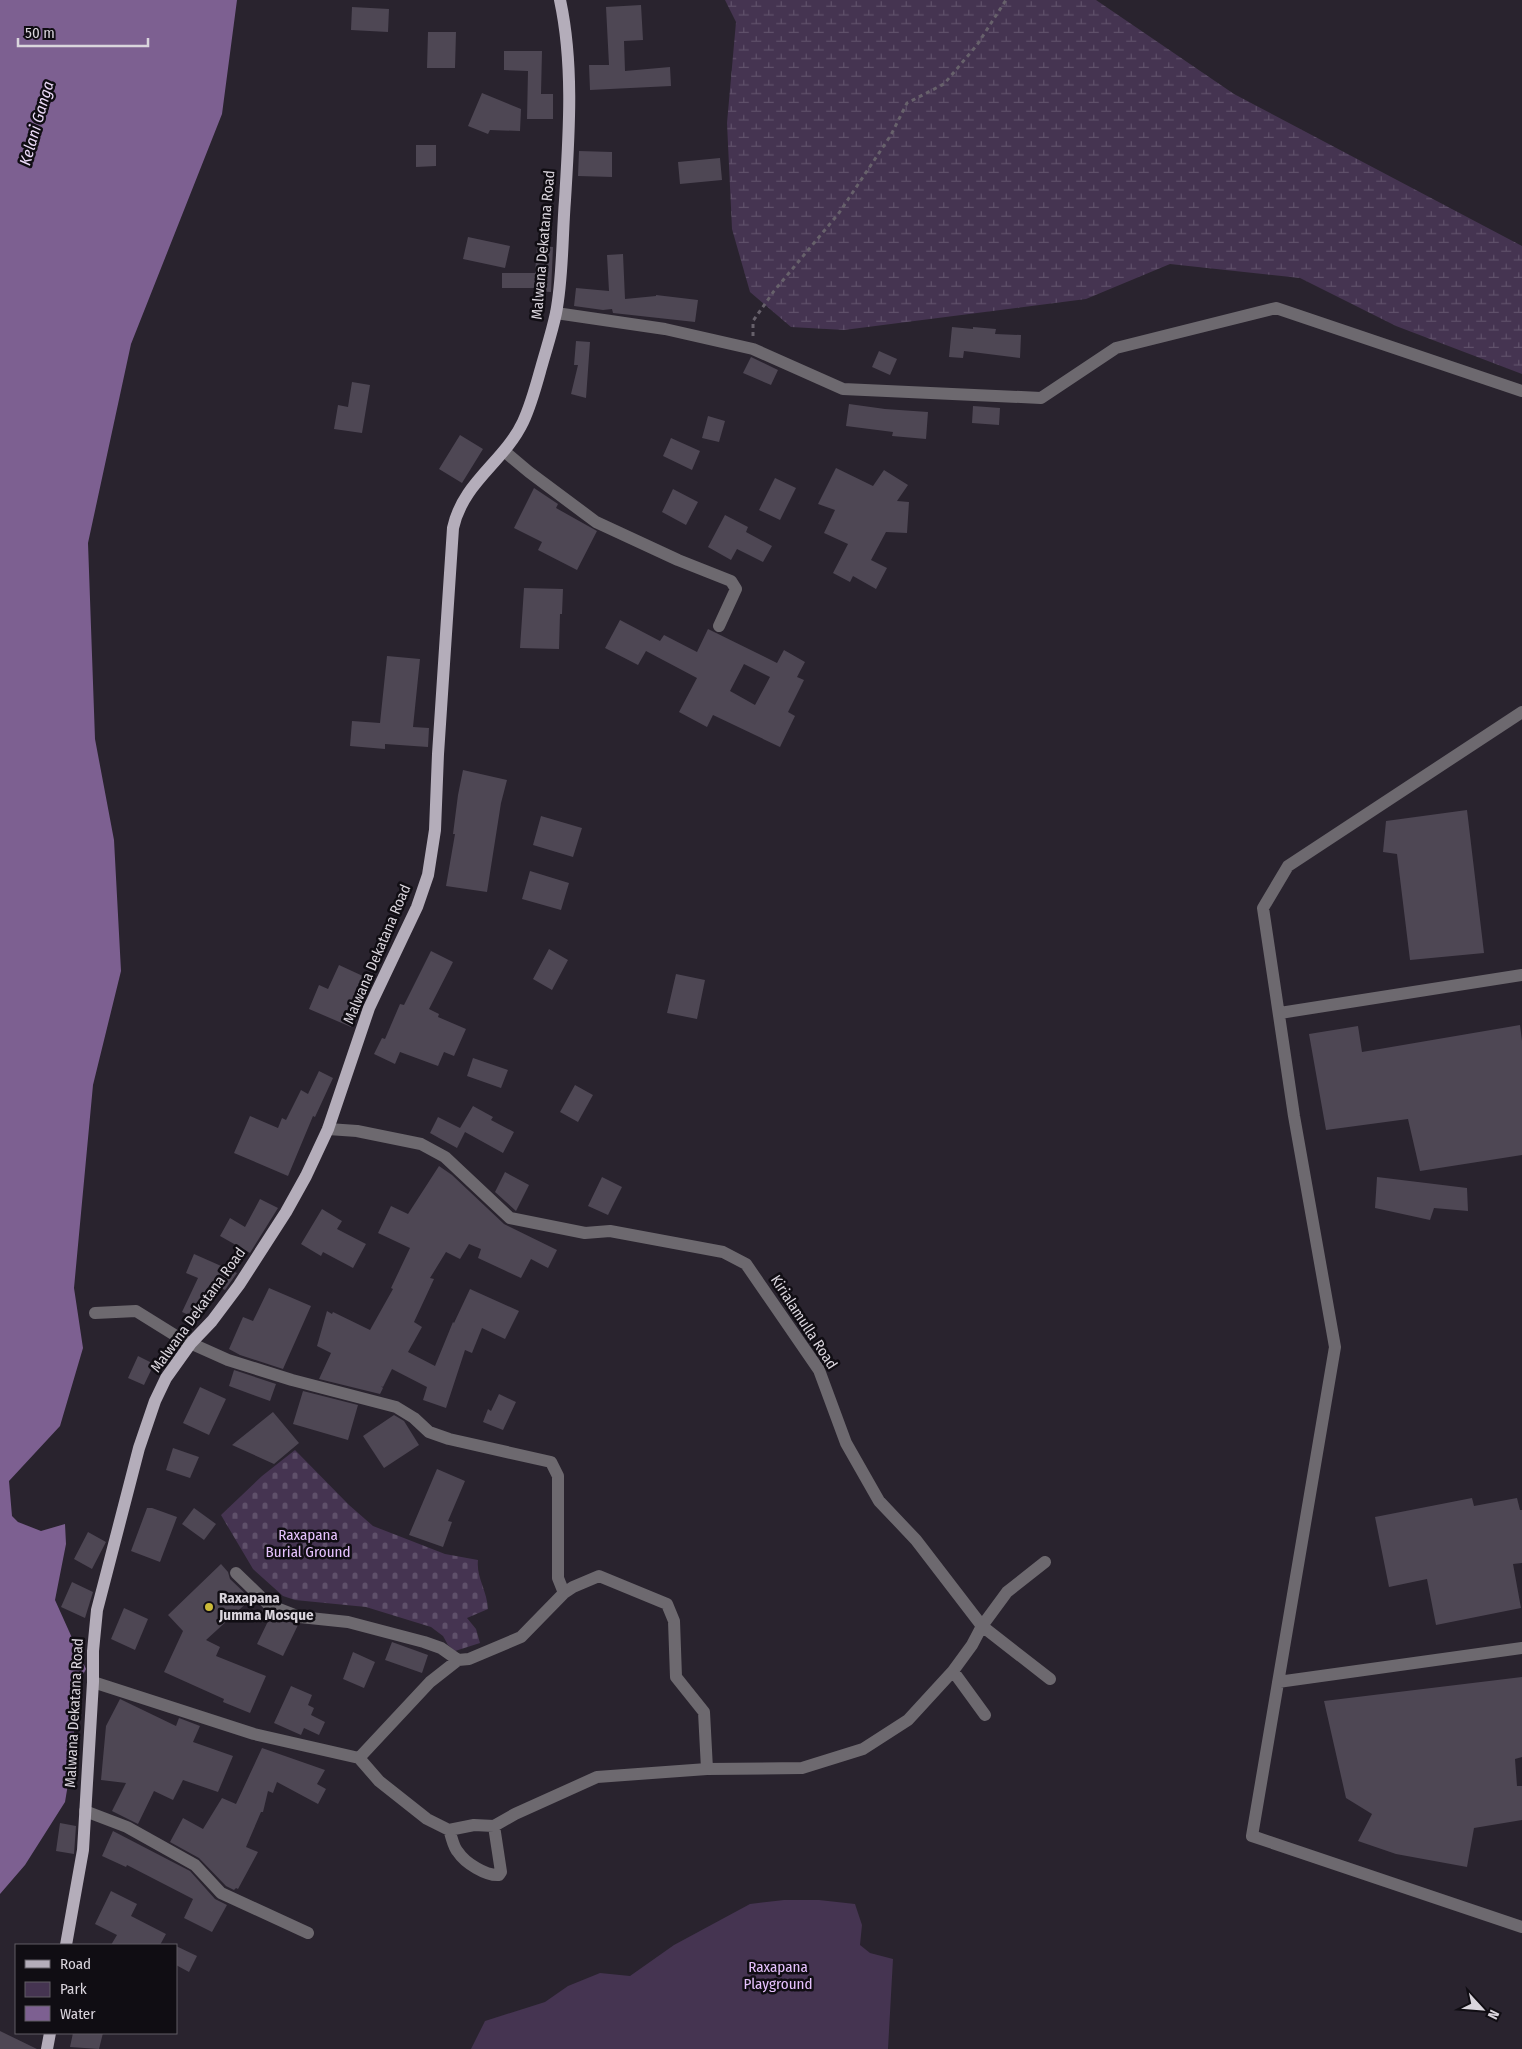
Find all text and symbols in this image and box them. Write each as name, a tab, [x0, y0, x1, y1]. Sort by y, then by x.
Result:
scale bar	[18, 15, 148, 47]
text: 50 m	[25, 24, 55, 42]
water label: Kelani Ganga	[15, 79, 58, 167]
street label: Malwana Dekatana Road	[528, 170, 558, 320]
street label: Malwana Dekatana Road	[339, 882, 415, 1026]
street label: Malwana Dekatana Road	[147, 1244, 249, 1376]
street label: Kirialamulla Road	[767, 1272, 841, 1372]
park label: Raxapana Burial Ground	[266, 1526, 350, 1561]
place label: Raxapana Jumma Mosque	[218, 1589, 314, 1624]
marker: Raxapana Jumma Mosque	[203, 1601, 215, 1613]
street label: Malwana Dekatana Road	[61, 1638, 87, 1788]
legend	[15, 1944, 178, 2034]
text: Road	[60, 1955, 91, 1973]
park label: Raxapana Playground	[744, 1958, 812, 1993]
text: Park	[60, 1980, 87, 1998]
north arrow	[1457, 1984, 1507, 2034]
text: Water	[60, 2005, 96, 2023]
text: N	[1484, 2007, 1503, 2022]

